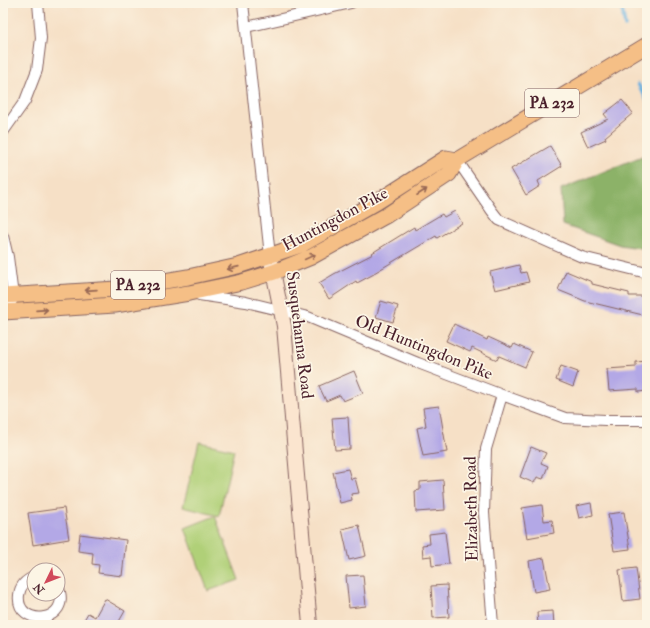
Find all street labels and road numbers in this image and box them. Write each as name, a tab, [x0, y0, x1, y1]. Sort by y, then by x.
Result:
road number: PA 232	[525, 89, 579, 117]
street label: Huntingdon Pike	[279, 182, 391, 256]
street label: Susquehanna Road	[282, 270, 318, 401]
road number: PA 232	[111, 271, 165, 299]
street label: Old Huntingdon Pike	[352, 310, 496, 384]
street label: Elizabeth Road	[460, 456, 482, 562]

